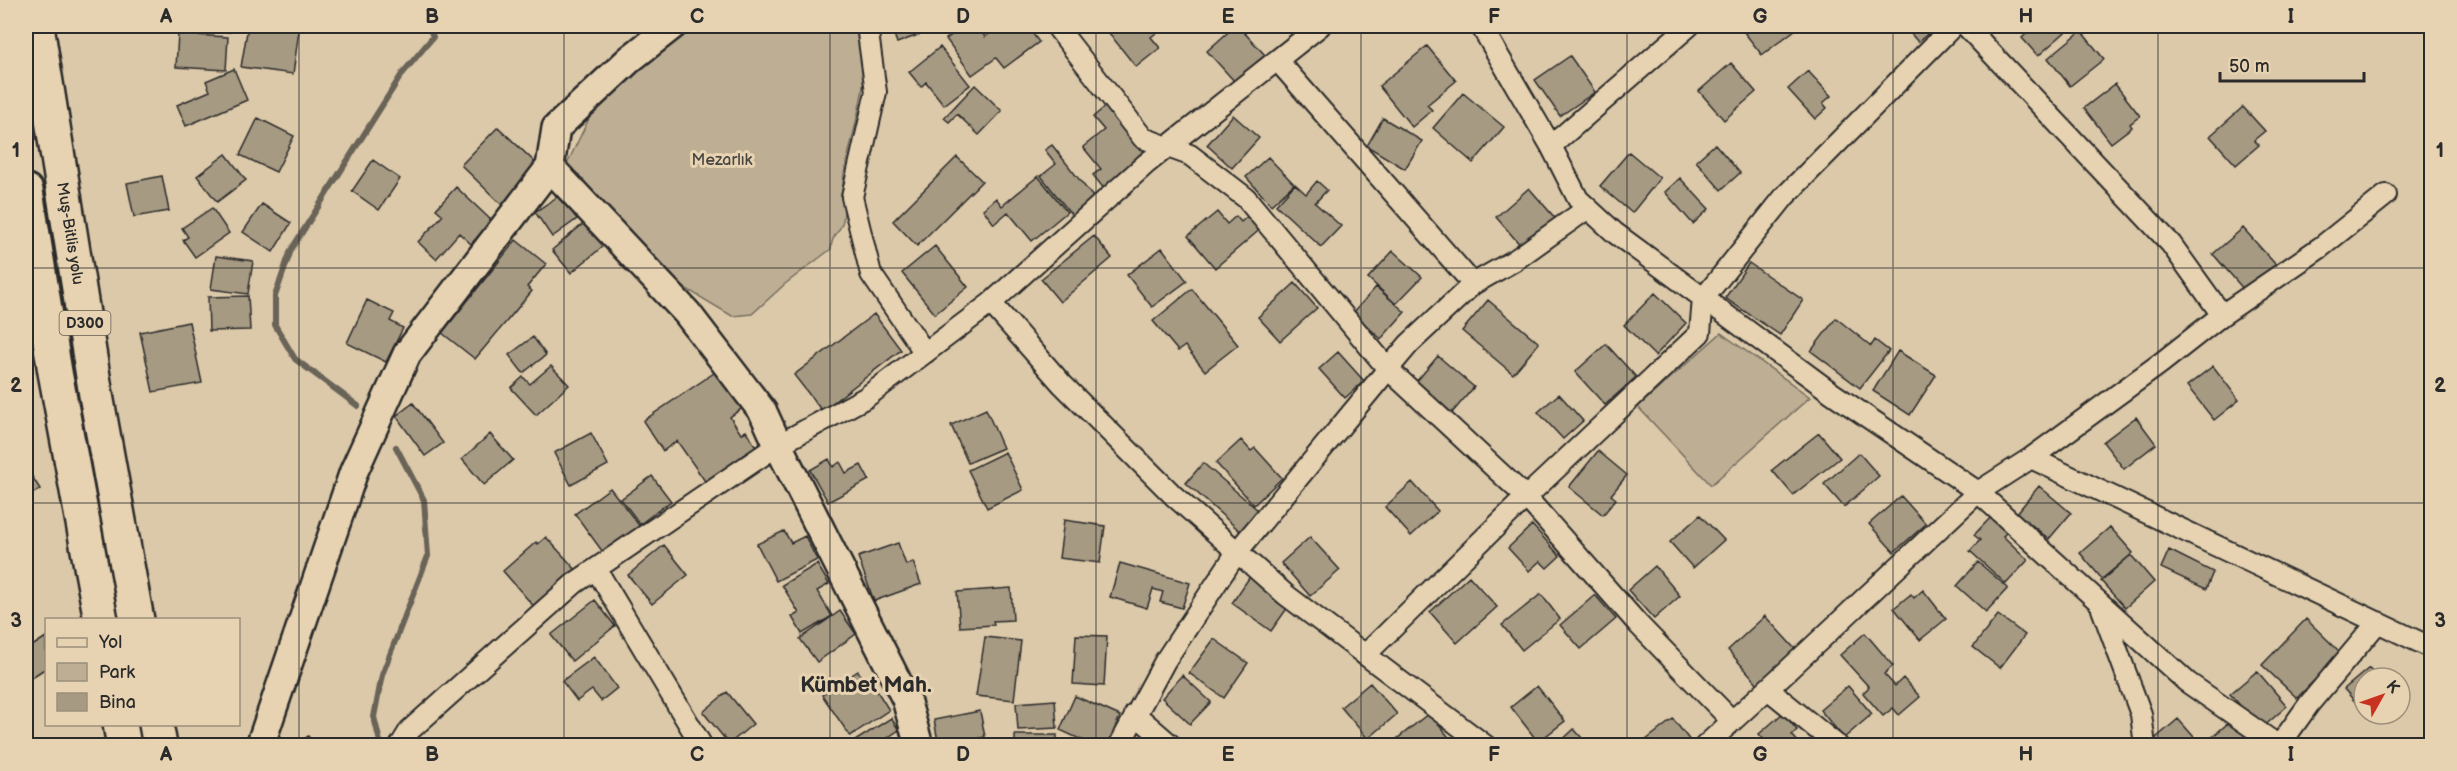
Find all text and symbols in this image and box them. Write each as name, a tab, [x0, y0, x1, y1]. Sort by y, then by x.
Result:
text: A	[159, 5, 173, 29]
text: B	[425, 5, 439, 29]
text: C	[690, 5, 704, 29]
text: D	[956, 5, 970, 29]
text: E	[1222, 5, 1235, 29]
text: F	[1488, 5, 1500, 29]
text: G	[1753, 5, 1768, 29]
text: H	[2019, 5, 2033, 29]
text: I	[2288, 5, 2294, 29]
scale bar	[2220, 45, 2364, 83]
text: 50 m	[2229, 56, 2270, 77]
text: 1	[12, 139, 20, 163]
text: 1	[2436, 139, 2444, 163]
park label: Mezarlık	[692, 151, 753, 170]
street label: Muş-Bitlis yolu	[53, 181, 88, 286]
road number: D300	[60, 311, 110, 335]
text: 2	[10, 374, 22, 398]
text: 2	[2434, 374, 2446, 398]
text: 3	[10, 609, 22, 633]
text: 3	[2434, 609, 2446, 633]
legend	[45, 618, 240, 726]
text: Yol	[98, 632, 122, 653]
text: Park	[99, 662, 135, 683]
north arrow	[2352, 666, 2412, 726]
district label: Kümbet Mah.	[800, 672, 932, 699]
text: K	[2382, 677, 2403, 698]
text: Bina	[99, 692, 136, 713]
text: A	[159, 743, 173, 767]
text: B	[425, 743, 439, 767]
text: C	[690, 743, 704, 767]
text: D	[956, 743, 970, 767]
text: E	[1222, 743, 1235, 767]
text: F	[1488, 743, 1500, 767]
text: G	[1753, 743, 1768, 767]
text: H	[2019, 743, 2033, 767]
text: I	[2288, 743, 2294, 767]

